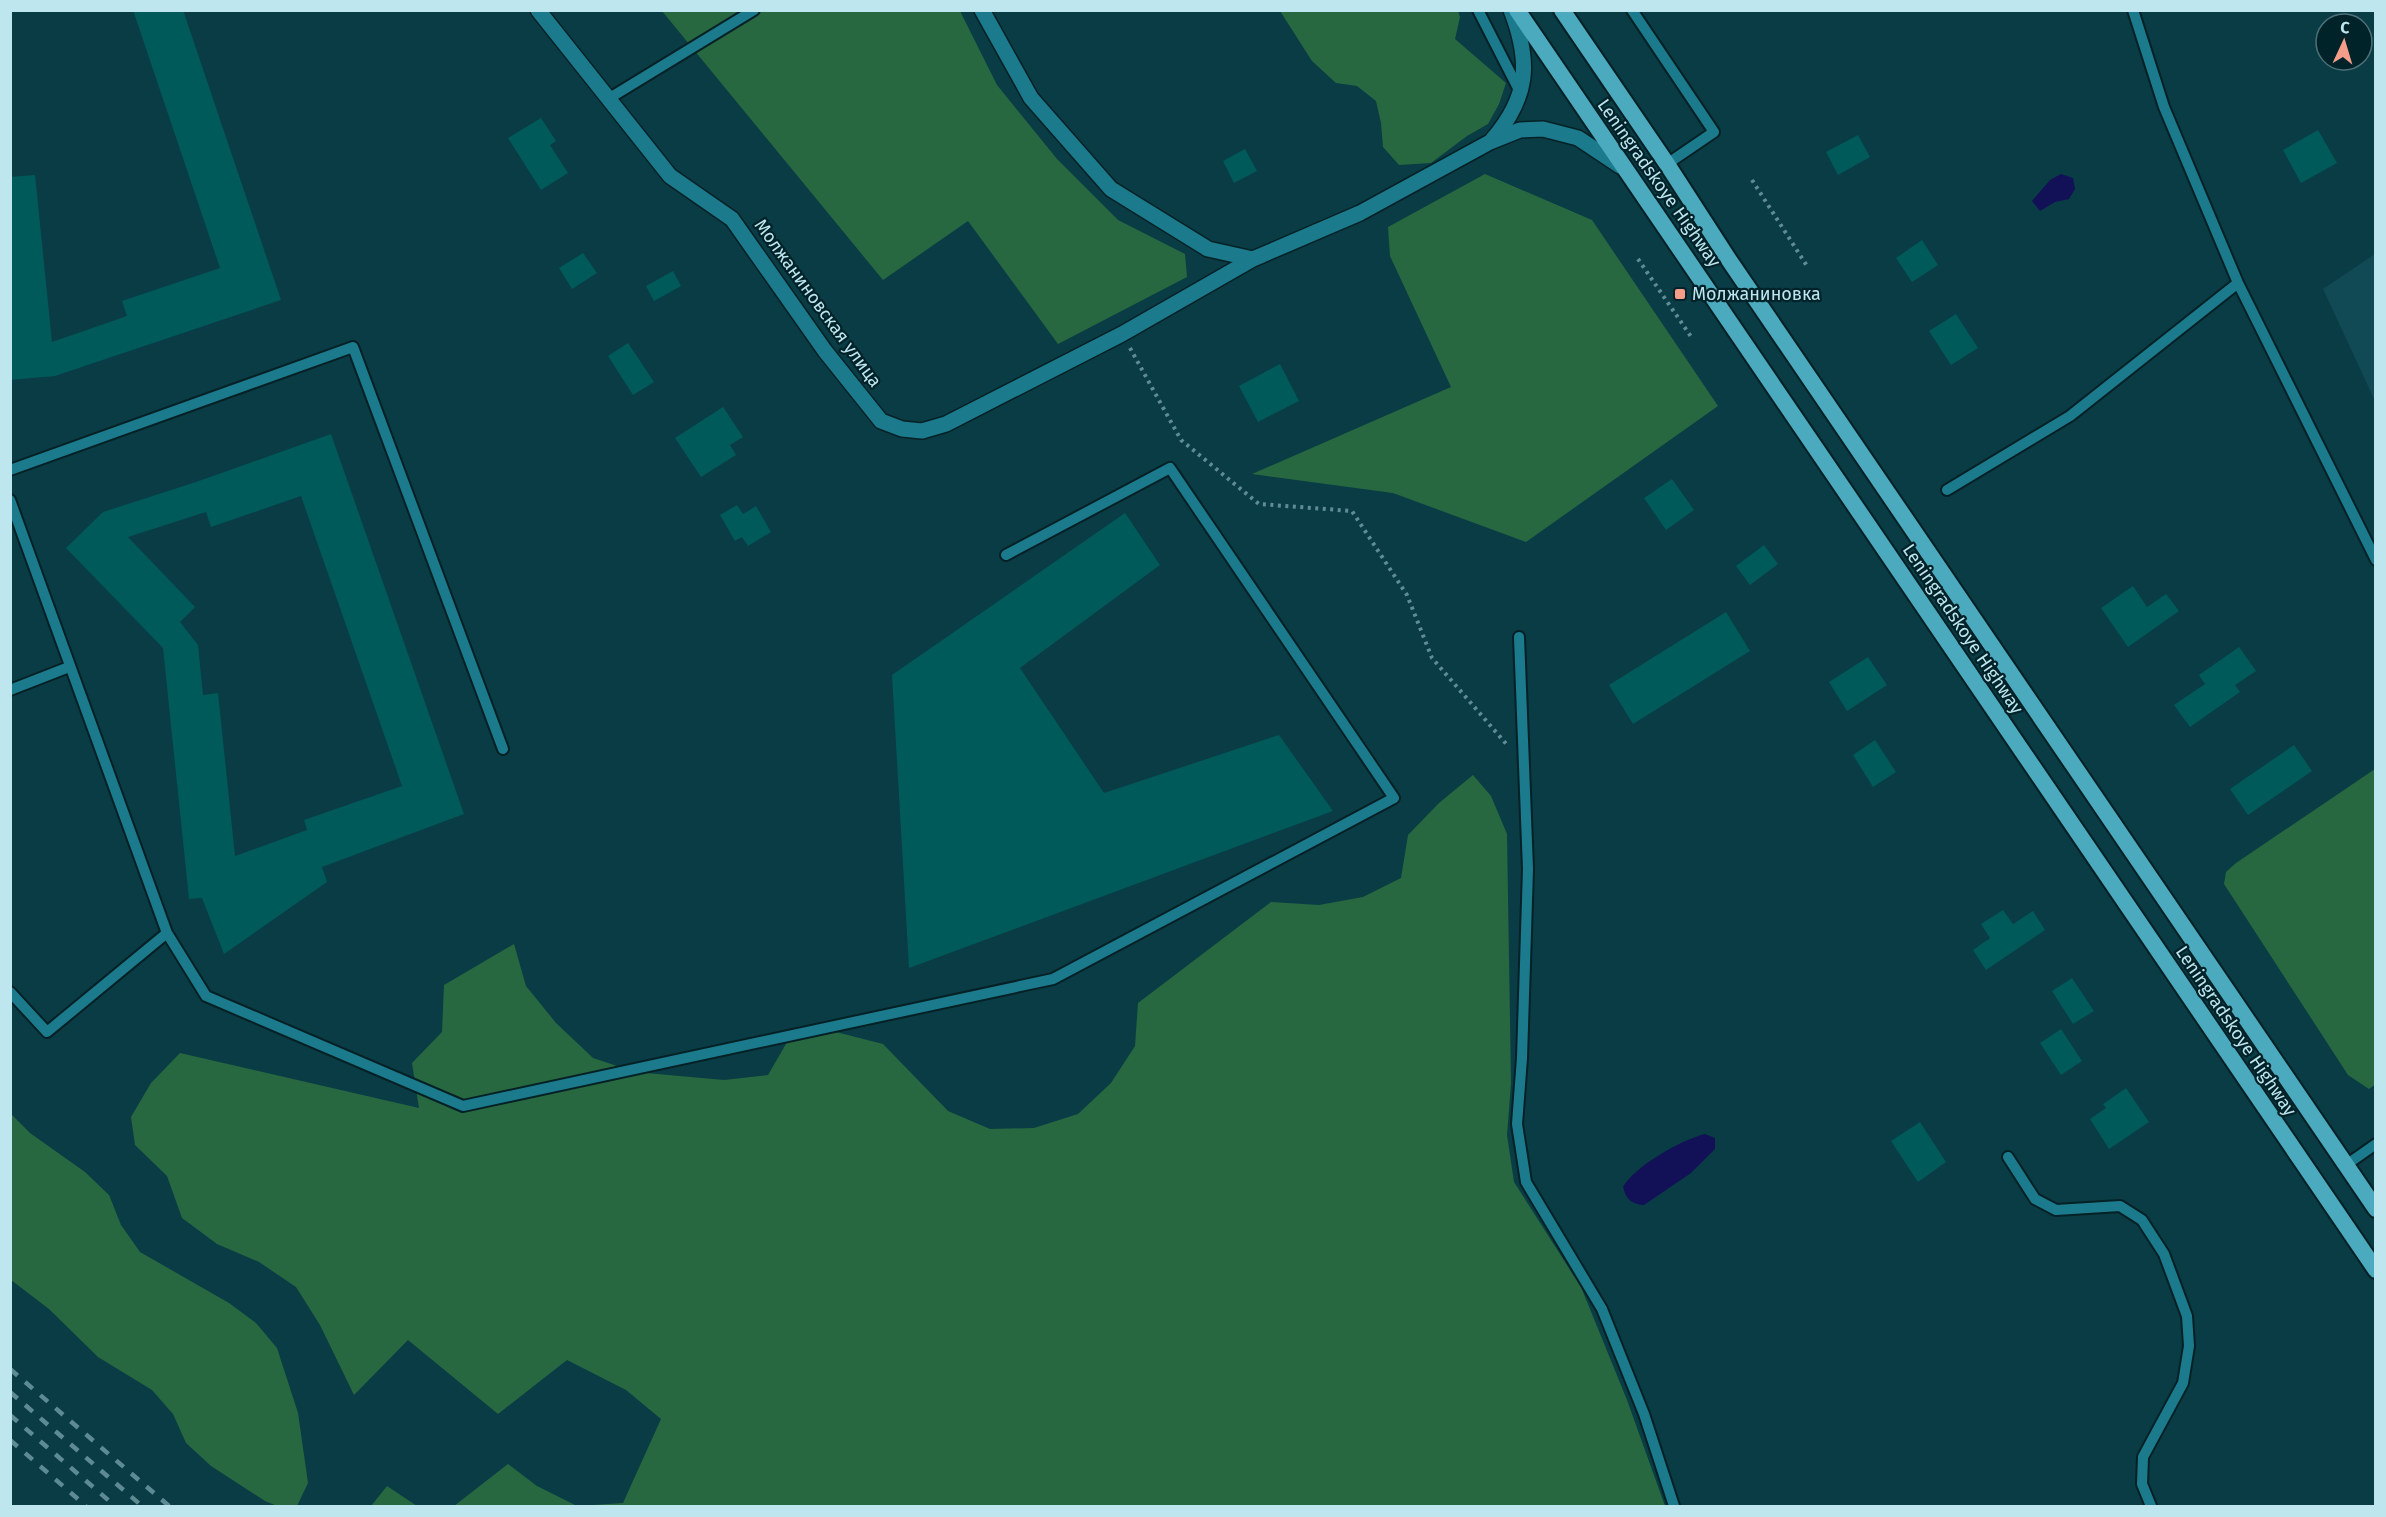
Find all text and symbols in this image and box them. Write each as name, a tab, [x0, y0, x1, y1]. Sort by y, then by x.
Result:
north arrow	[2314, 12, 2374, 72]
text: С	[2340, 18, 2351, 37]
street label: Leningradskoye Highway	[1593, 95, 1726, 271]
street label: Молжаниновская улица	[750, 215, 886, 391]
place label: Молжаниновка	[1692, 283, 1821, 305]
marker: Молжаниновка	[1673, 287, 1687, 301]
street label: Leningradskoye Highway	[1898, 540, 2028, 718]
street label: Leningradskoye Highway	[2171, 942, 2301, 1120]

